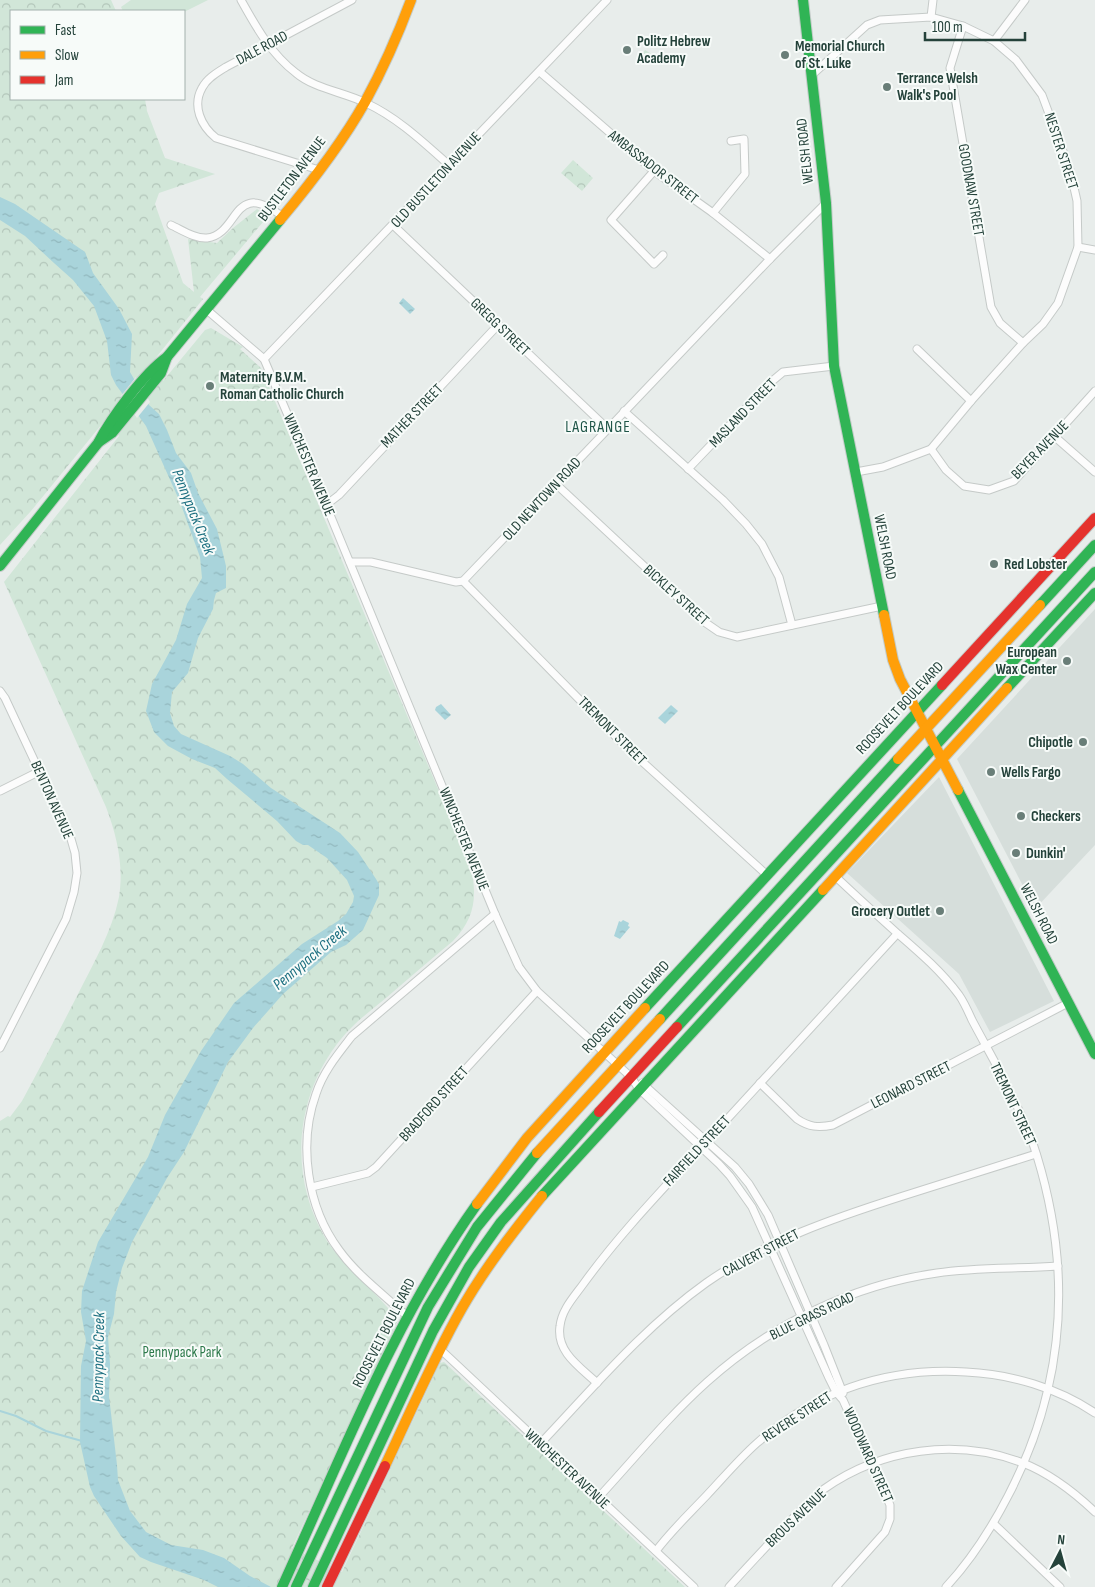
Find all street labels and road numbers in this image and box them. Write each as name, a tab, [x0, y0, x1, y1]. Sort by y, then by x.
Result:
street label: DALE ROAD	[233, 27, 291, 69]
street label: NESTER STREET	[1040, 110, 1082, 192]
street label: WELSH ROAD	[792, 117, 818, 185]
street label: AMBASSADOR STREET	[603, 125, 702, 208]
street label: OLD BUSTLETON AVENUE	[387, 128, 485, 232]
street label: BUSTLETON AVENUE	[254, 133, 330, 225]
street label: GOODNAW STREET	[954, 142, 988, 238]
street label: GREGG STREET	[466, 294, 534, 360]
street label: MASLAND STREET	[705, 374, 781, 452]
street label: MATHER STREET	[377, 380, 447, 452]
street label: WINCHESTER AVENUE	[279, 411, 339, 519]
street label: BEYER AVENUE	[1007, 417, 1073, 483]
street label: OLD NEWTOWN ROAD	[498, 453, 586, 545]
street label: WELSH ROAD	[869, 513, 901, 581]
street label: BICKLEY STREET	[639, 561, 713, 629]
street label: ROOSEVELT BOULEVARD	[852, 657, 948, 759]
street label: TREMONT STREET	[574, 693, 650, 769]
street label: BENTON AVENUE	[26, 758, 78, 842]
street label: WINCHESTER AVENUE	[435, 785, 493, 893]
street label: WELSH ROAD	[1016, 880, 1062, 948]
street label: ROOSEVELT BOULEVARD	[578, 956, 674, 1058]
street label: LEONARD STREET	[868, 1057, 954, 1113]
street label: TREMONT STREET	[985, 1059, 1041, 1149]
street label: BRADFORD STREET	[395, 1062, 473, 1146]
street label: FAIRFIELD STREET	[659, 1112, 735, 1190]
street label: CALVERT STREET	[719, 1225, 803, 1281]
street label: ROOSEVELT BOULEVARD	[348, 1275, 420, 1391]
street label: BLUE GRASS ROAD	[767, 1287, 857, 1345]
street label: REVERE STREET	[759, 1387, 835, 1447]
street label: WOODWARD STREET	[839, 1405, 897, 1505]
street label: WINCHESTER AVENUE	[520, 1425, 614, 1513]
street label: BROUS AVENUE	[762, 1484, 830, 1552]

